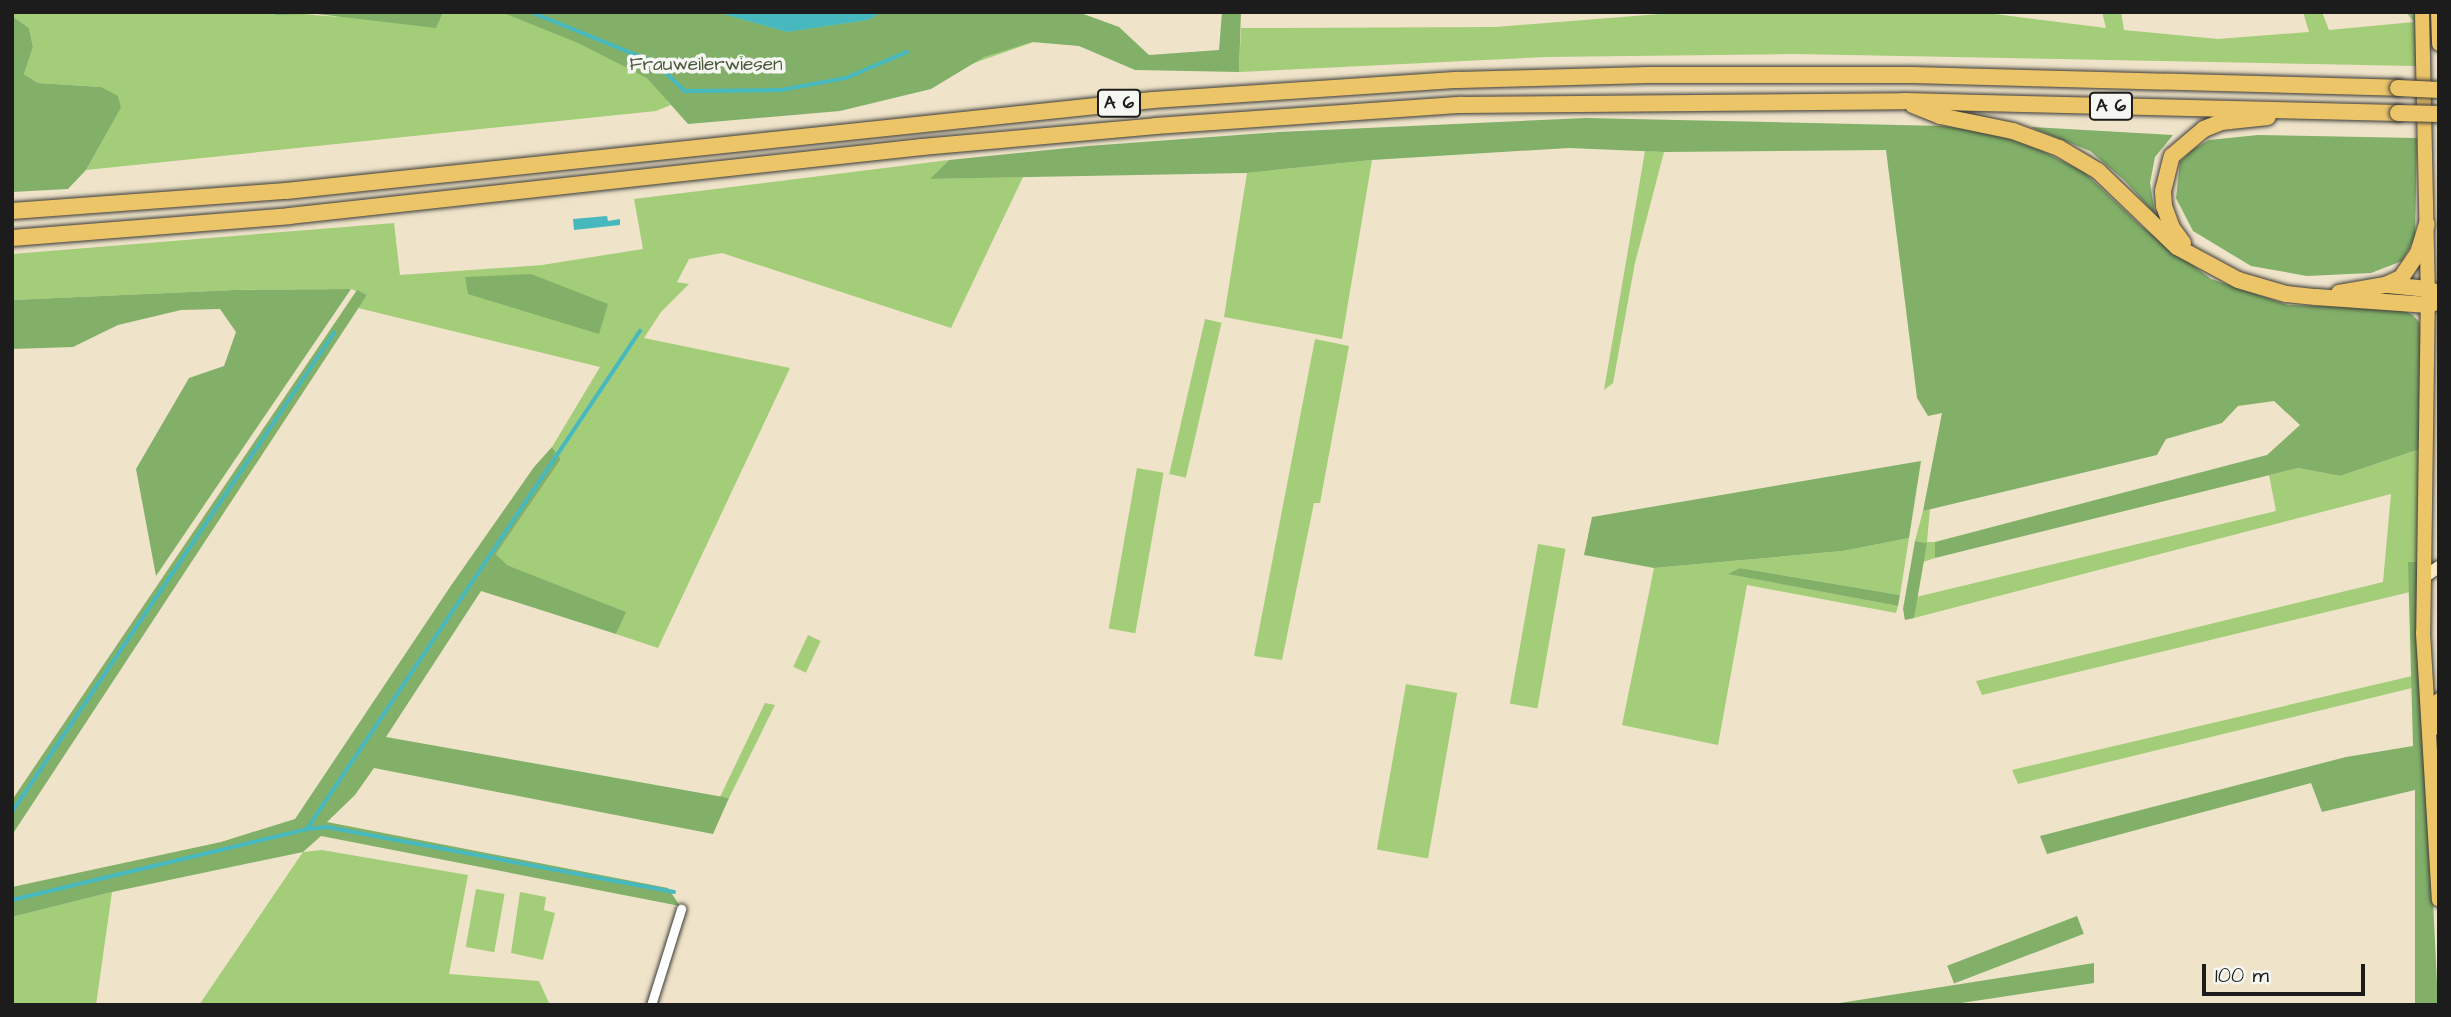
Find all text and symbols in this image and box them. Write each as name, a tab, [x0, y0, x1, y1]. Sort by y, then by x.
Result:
park label: Frauweilerwiesen	[629, 54, 783, 76]
road number: A 6	[1096, 88, 1142, 118]
road number: A 6	[2088, 92, 2134, 120]
scale bar	[2206, 950, 2369, 994]
text: 100 m	[2215, 961, 2269, 990]

